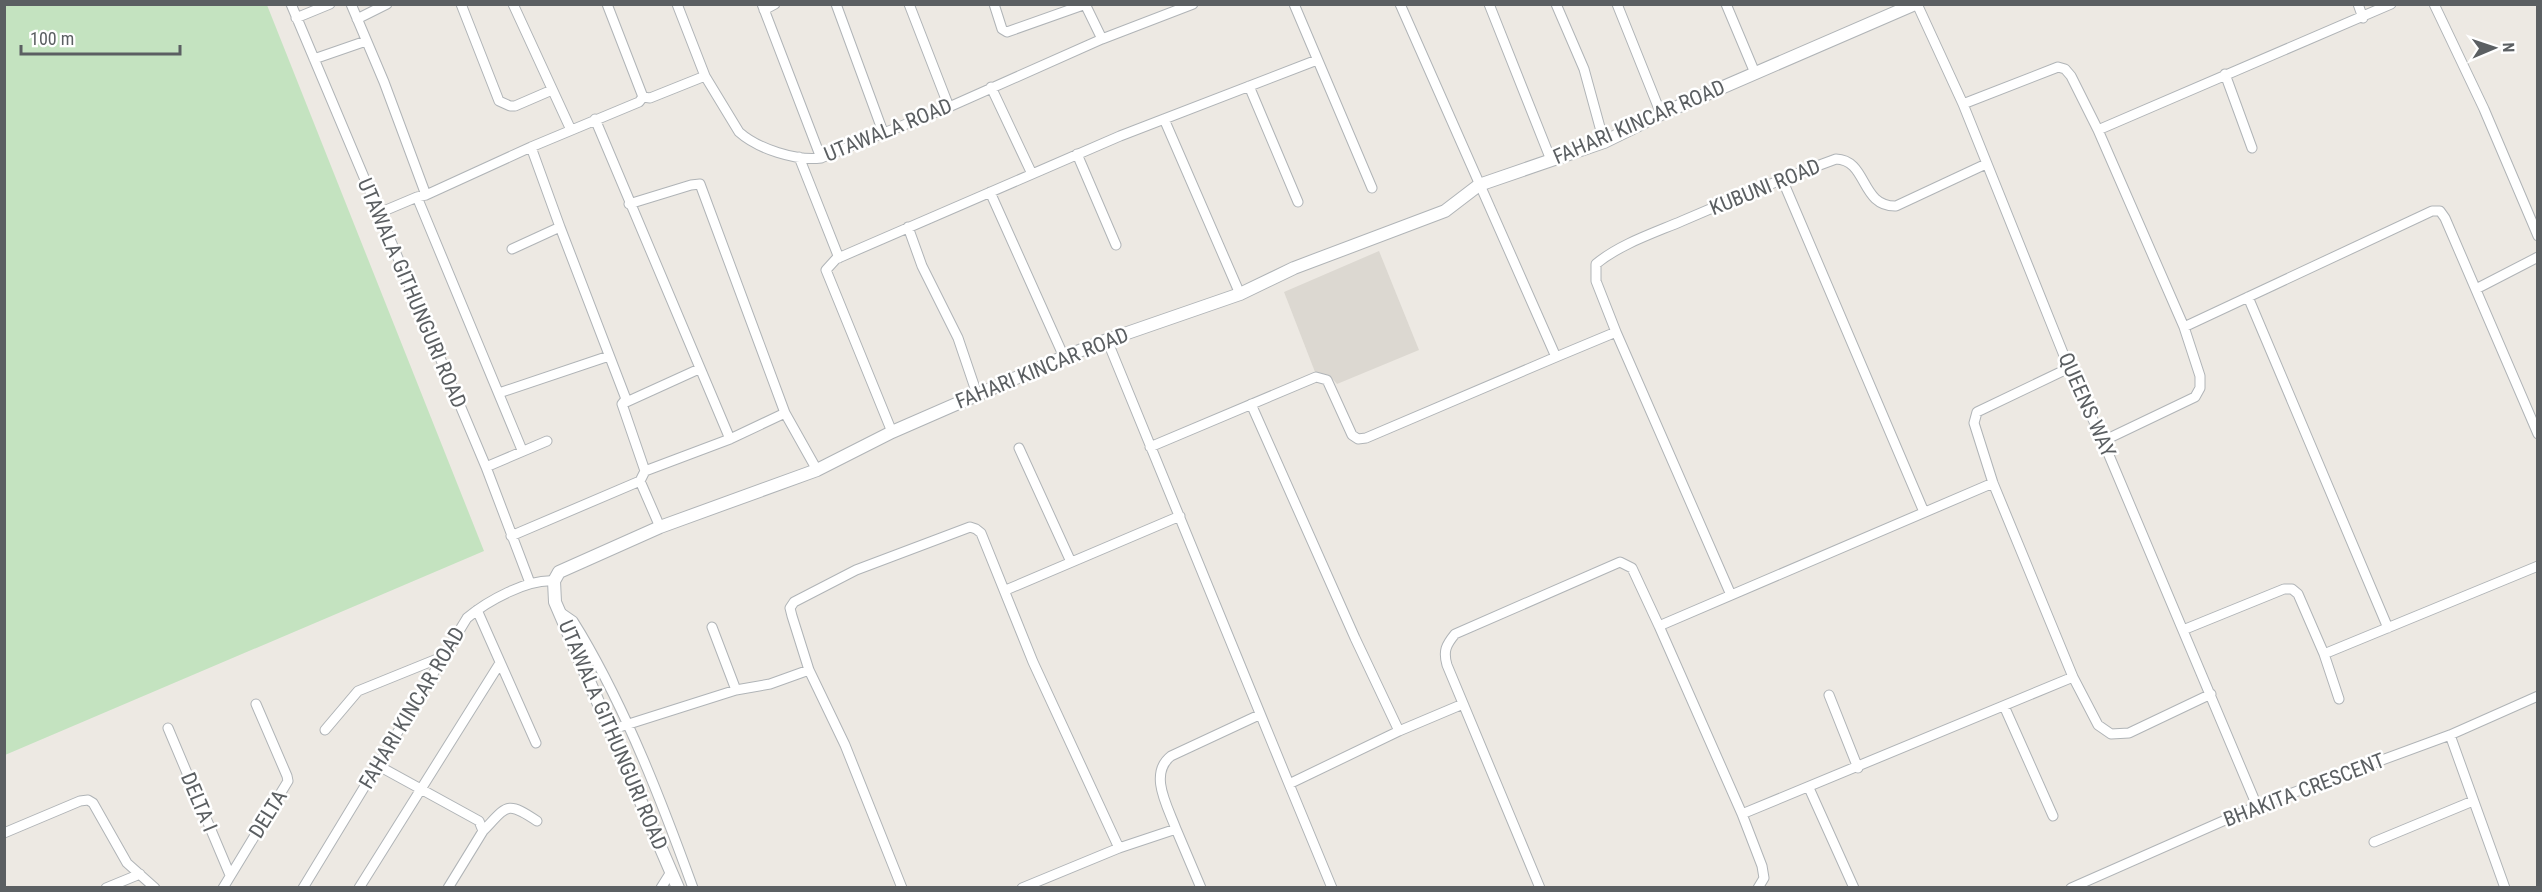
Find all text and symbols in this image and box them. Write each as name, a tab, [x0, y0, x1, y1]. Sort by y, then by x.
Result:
scale bar	[21, 18, 180, 56]
north arrow	[2464, 18, 2524, 78]
text: 100 m	[30, 28, 74, 49]
text: N	[2499, 42, 2518, 53]
street label: FAHARI KINCAR ROAD	[1549, 75, 1729, 169]
street label: UTAWALA ROAD	[821, 93, 955, 167]
street label: KUBUNI ROAD	[1706, 154, 1824, 220]
street label: UTAWALA GITHUNGURI ROAD	[353, 174, 471, 412]
street label: FAHARI KINCAR ROAD	[952, 322, 1132, 414]
street label: QUEENS WAY	[2053, 349, 2121, 461]
street label: UTAWALA GITHUNGURI ROAD	[554, 616, 672, 854]
street label: FAHARI KINCAR ROAD	[354, 623, 470, 793]
street label: BHAKITA CRESCENT	[2220, 748, 2388, 832]
street label: DELTA I	[176, 769, 222, 835]
street label: DELTA	[244, 786, 292, 842]

